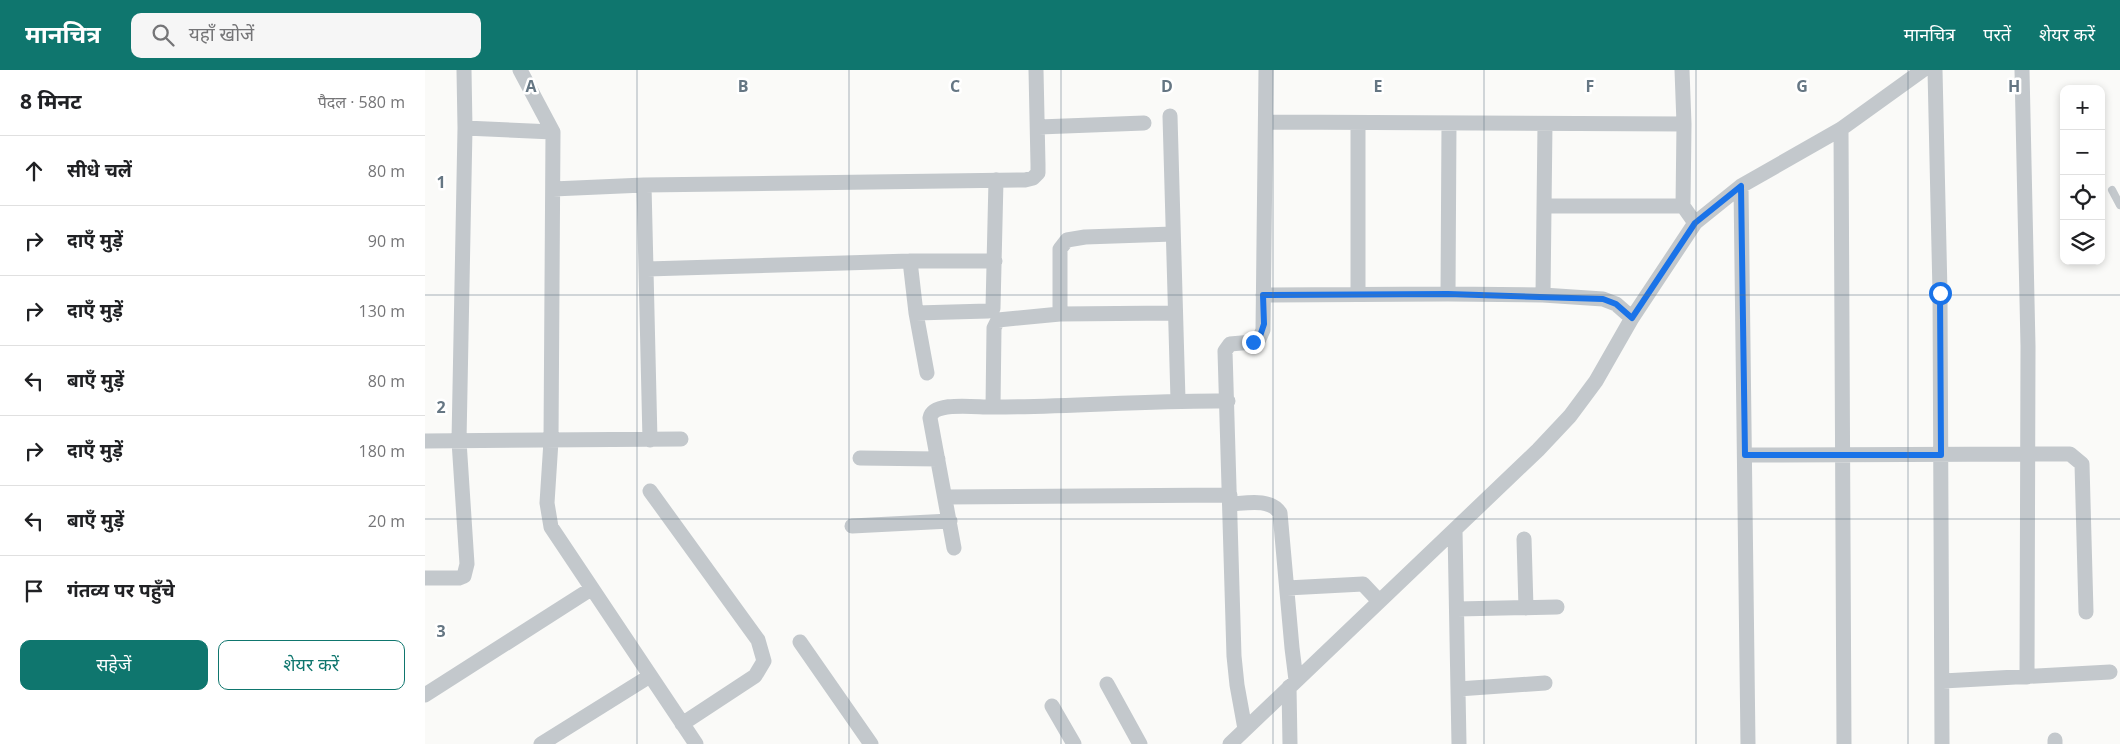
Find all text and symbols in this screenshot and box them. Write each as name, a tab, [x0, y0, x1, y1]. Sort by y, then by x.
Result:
search box	[131, 13, 481, 58]
text: मानचित्र	[25, 17, 101, 50]
icon: search	[149, 21, 177, 49]
text: यहाँ खोजें	[189, 21, 254, 47]
text: मानचित्र	[1904, 22, 1955, 46]
text: परतें	[1983, 22, 2011, 46]
text: शेयर करें	[2039, 22, 2095, 46]
text: A	[525, 75, 537, 97]
text: B	[738, 75, 748, 97]
text: C	[950, 75, 960, 97]
text: D	[1161, 75, 1173, 97]
text: E	[1374, 75, 1383, 97]
text: F	[1586, 75, 1594, 97]
text: G	[1796, 75, 1808, 97]
text: H	[2008, 75, 2020, 97]
map controls	[2060, 85, 2105, 265]
button: +	[2060, 85, 2105, 130]
text: 8 मिनट	[20, 87, 82, 115]
text: पैदल · 580 m	[318, 91, 405, 113]
button: −	[2060, 130, 2105, 175]
icon: ahead	[20, 157, 48, 185]
text: सीधे चलें	[67, 157, 132, 183]
text: 80 m	[368, 160, 405, 182]
text: 1	[436, 171, 446, 193]
button: locate	[2060, 175, 2105, 220]
button: layers	[2060, 220, 2105, 265]
icon: right	[20, 227, 48, 255]
text: दाएँ मुड़ें	[67, 227, 123, 253]
text: 90 m	[368, 230, 405, 252]
route start	[1929, 282, 1952, 305]
icon: right	[20, 297, 48, 325]
text: दाएँ मुड़ें	[67, 297, 123, 323]
text: 130 m	[359, 300, 405, 322]
route end	[1242, 331, 1265, 354]
icon: left	[20, 367, 48, 395]
text: बाएँ मुड़ें	[67, 367, 124, 393]
text: 80 m	[368, 370, 405, 392]
text: 2	[436, 396, 446, 418]
icon: right	[20, 437, 48, 465]
text: दाएँ मुड़ें	[67, 437, 123, 463]
text: 180 m	[359, 440, 405, 462]
icon: left	[20, 507, 48, 535]
text: बाएँ मुड़ें	[67, 507, 124, 533]
text: 20 m	[368, 510, 405, 532]
icon: arrive	[20, 577, 48, 605]
text: गंतव्य पर पहुँचे	[67, 577, 175, 603]
text: 3	[436, 620, 446, 642]
button: सहेजें	[20, 640, 208, 690]
button: शेयर करें	[218, 640, 405, 690]

